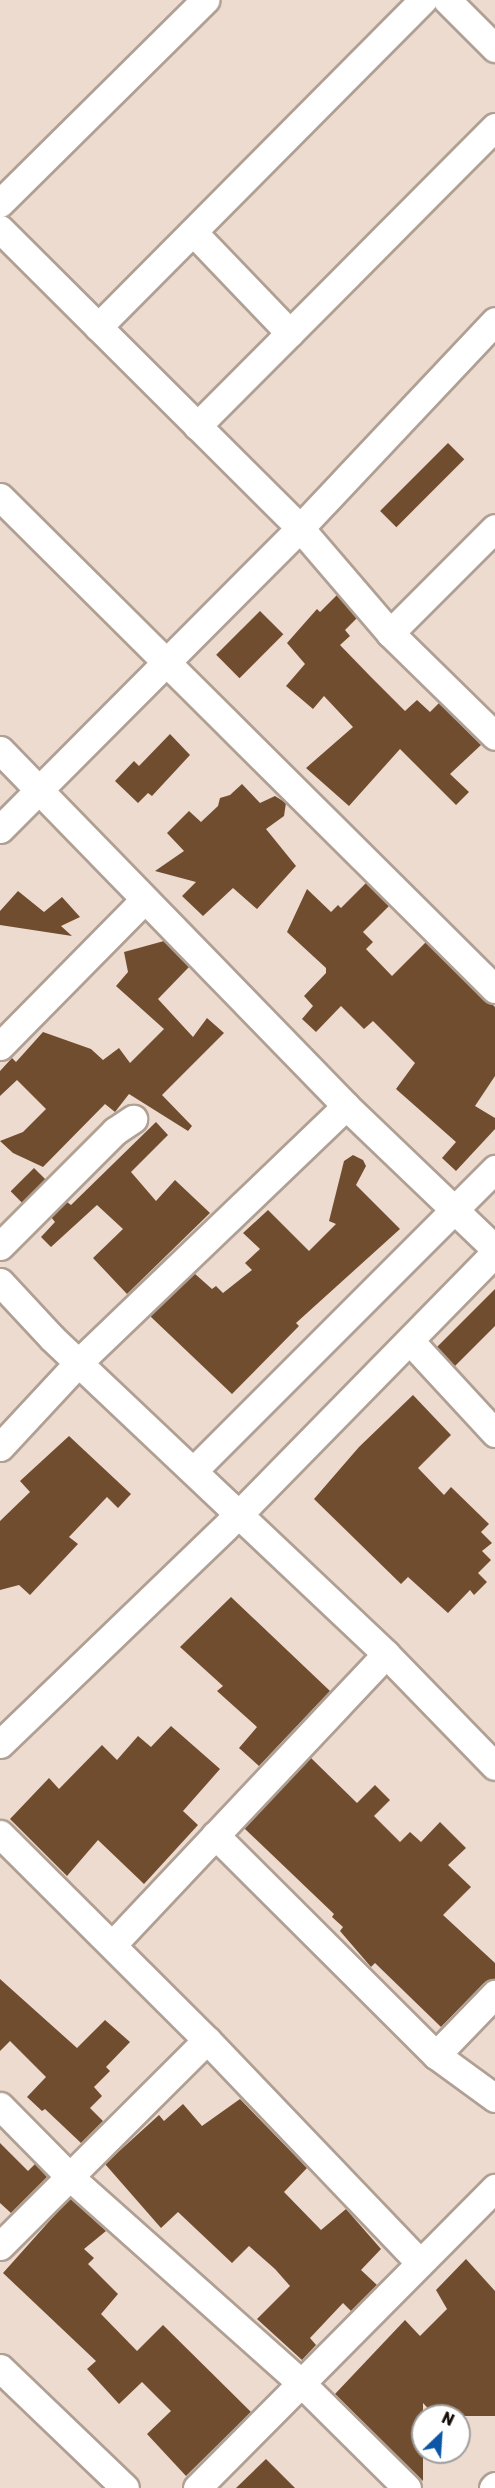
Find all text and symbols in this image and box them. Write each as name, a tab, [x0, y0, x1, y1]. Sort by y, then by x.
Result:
north arrow	[411, 2404, 471, 2464]
text: N	[439, 2408, 457, 2430]

